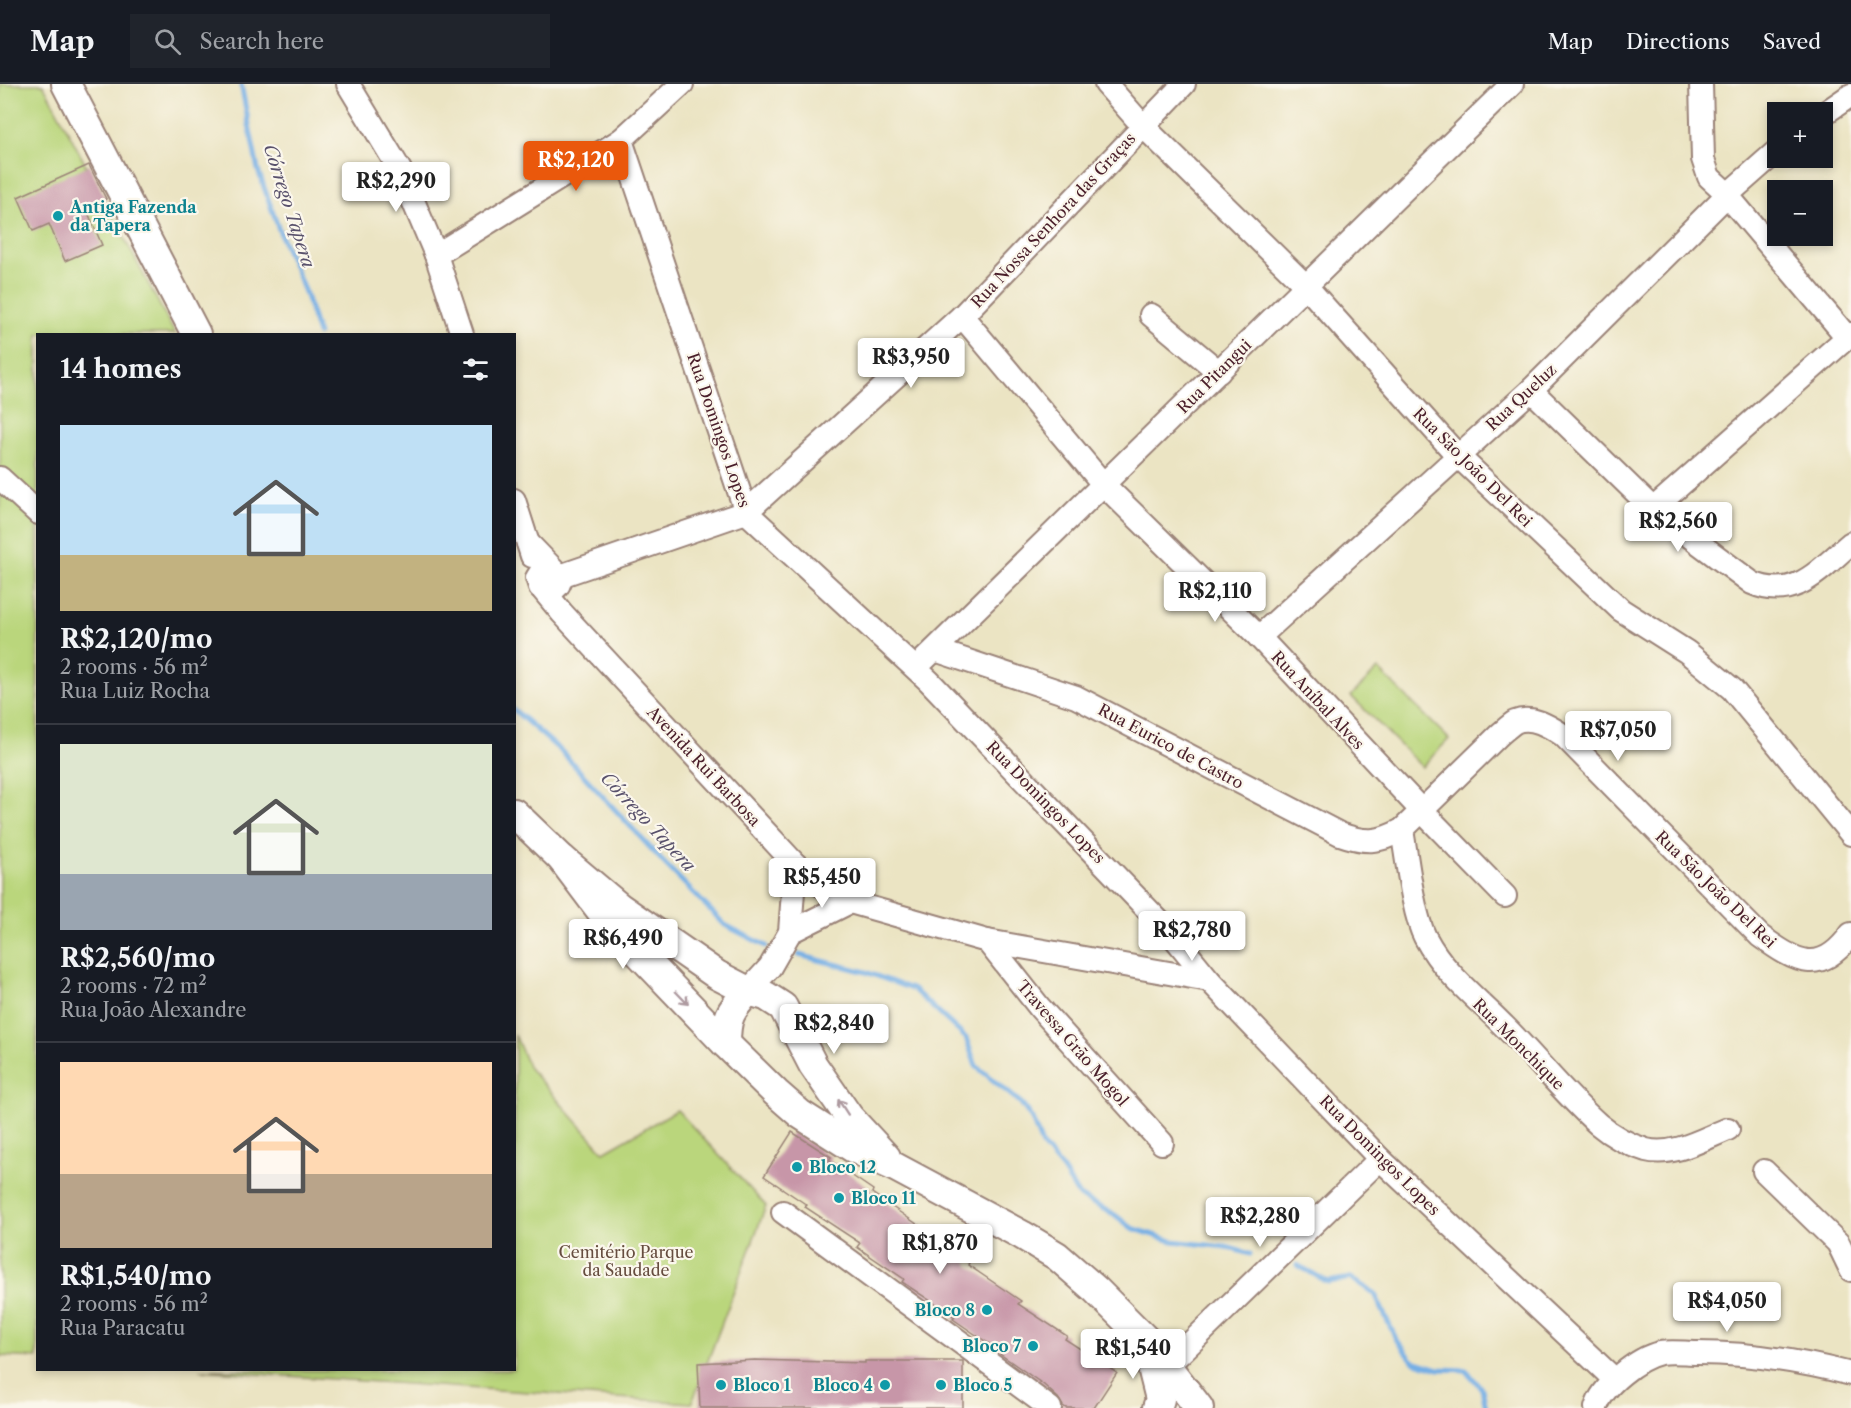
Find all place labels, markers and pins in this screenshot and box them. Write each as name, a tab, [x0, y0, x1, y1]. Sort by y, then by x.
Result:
pin: R$2,120	[521, 141, 631, 192]
pin: R$2,290	[341, 162, 451, 213]
place label: Antiga Fazenda da Tapera	[69, 197, 197, 235]
marker: Antiga Fazenda da Tapera	[51, 209, 65, 223]
pin: R$3,950	[856, 338, 966, 389]
pin: R$2,560	[1623, 502, 1733, 553]
pin: R$2,110	[1160, 572, 1270, 623]
pin: R$7,050	[1563, 711, 1673, 762]
pin: R$5,450	[767, 858, 877, 909]
pin: R$2,780	[1137, 911, 1247, 962]
pin: R$6,490	[568, 919, 678, 970]
pin: R$2,840	[779, 1004, 889, 1055]
place label: Bloco 12	[809, 1157, 876, 1177]
marker: Bloco 12	[790, 1160, 804, 1174]
place label: Bloco 11	[851, 1188, 917, 1208]
marker: Bloco 11	[832, 1191, 846, 1205]
pin: R$2,280	[1205, 1197, 1315, 1248]
pin: R$1,870	[885, 1224, 995, 1275]
pin: R$4,050	[1672, 1282, 1782, 1333]
place label: Bloco 8	[915, 1300, 975, 1320]
marker: Bloco 8	[980, 1303, 994, 1317]
pin: R$1,540	[1078, 1329, 1188, 1380]
place label: Bloco 7	[962, 1336, 1022, 1356]
marker: Bloco 7	[1026, 1339, 1040, 1353]
place label: Bloco 1	[733, 1375, 792, 1395]
place label: Bloco 4	[813, 1375, 873, 1395]
place label: Bloco 5	[953, 1375, 1013, 1395]
marker: Bloco 1	[714, 1378, 728, 1392]
marker: Bloco 4	[878, 1378, 892, 1392]
marker: Bloco 5	[934, 1378, 948, 1392]

